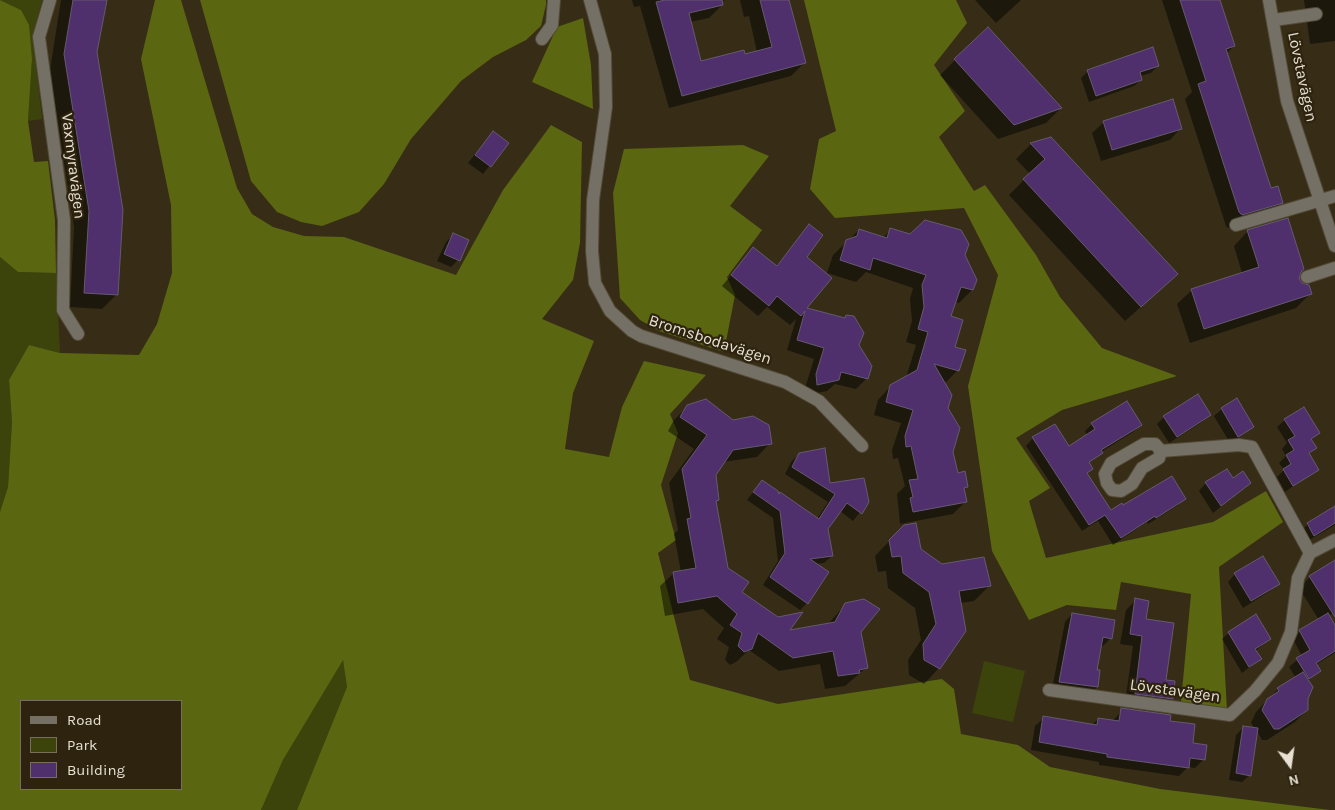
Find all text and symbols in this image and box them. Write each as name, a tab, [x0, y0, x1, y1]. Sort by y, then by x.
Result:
street label: Lövstavägen	[1283, 30, 1321, 124]
street label: Vaxmyravägen	[57, 112, 89, 220]
street label: Bromsbodavägen	[646, 311, 774, 369]
street label: Lövstavägen	[1128, 675, 1222, 707]
legend	[20, 700, 182, 790]
text: Road	[67, 711, 102, 729]
text: Park	[67, 736, 97, 754]
north arrow	[1265, 740, 1315, 790]
text: Building	[67, 761, 125, 779]
text: N	[1287, 771, 1301, 790]

